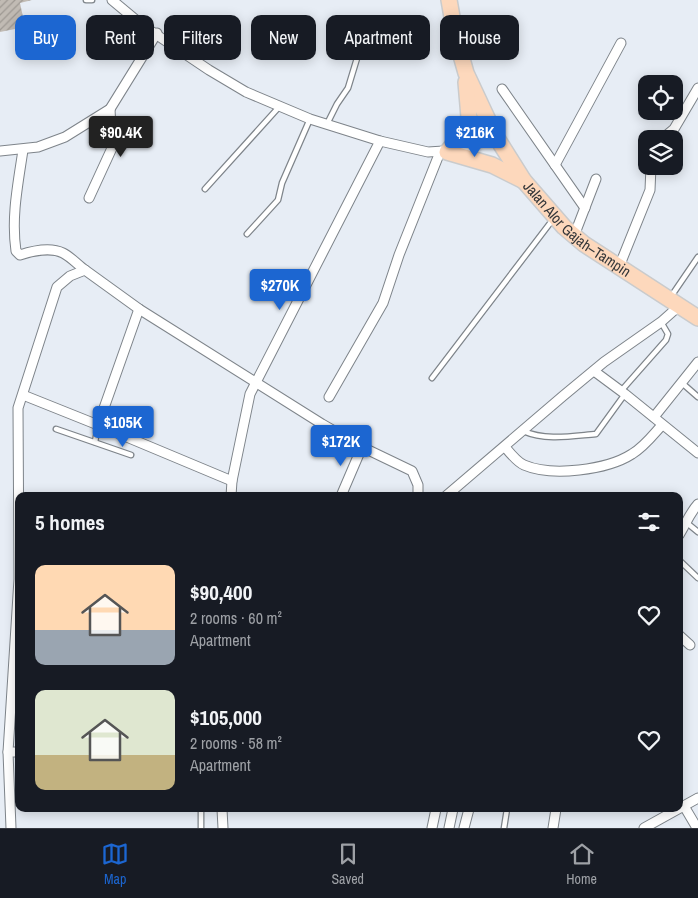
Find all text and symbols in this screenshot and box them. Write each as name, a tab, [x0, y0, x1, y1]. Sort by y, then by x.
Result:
chip: Buy	[15, 15, 76, 60]
chip: Rent	[86, 15, 154, 60]
chip: Filters	[164, 15, 241, 60]
chip: New	[251, 15, 316, 60]
chip: Apartment	[326, 15, 430, 60]
chip: House	[440, 15, 519, 60]
map controls	[638, 75, 683, 175]
button: locate	[638, 75, 683, 120]
pin: $90.4K	[80, 116, 162, 158]
pin: $216K	[440, 116, 510, 158]
text: $90.4K	[100, 121, 142, 143]
text: $216K	[456, 121, 494, 143]
button: layers	[638, 130, 683, 175]
street label: Jalan Alor Gajah–Tampin	[519, 176, 635, 282]
pin: $270K	[245, 268, 315, 311]
text: $270K	[261, 274, 299, 296]
pin: $105K	[88, 406, 158, 448]
text: $105K	[104, 411, 142, 433]
pin: $172K	[306, 424, 376, 467]
text: $172K	[322, 430, 360, 452]
text: 5 homes	[35, 508, 105, 537]
icon: filters	[635, 508, 663, 536]
text: $90,400	[190, 578, 252, 607]
icon: home	[75, 585, 135, 645]
icon: heart	[635, 601, 663, 629]
text: 2 rooms · 60 m²	[190, 607, 282, 629]
text: Apartment	[190, 629, 251, 651]
text: $105,000	[190, 703, 262, 732]
icon: home	[75, 710, 135, 770]
icon: heart	[635, 726, 663, 754]
text: 2 rooms · 58 m²	[190, 732, 282, 754]
text: Apartment	[190, 754, 251, 776]
tab: Map	[101, 840, 129, 888]
tab: Saved	[331, 840, 364, 888]
tab: Home	[566, 840, 597, 888]

